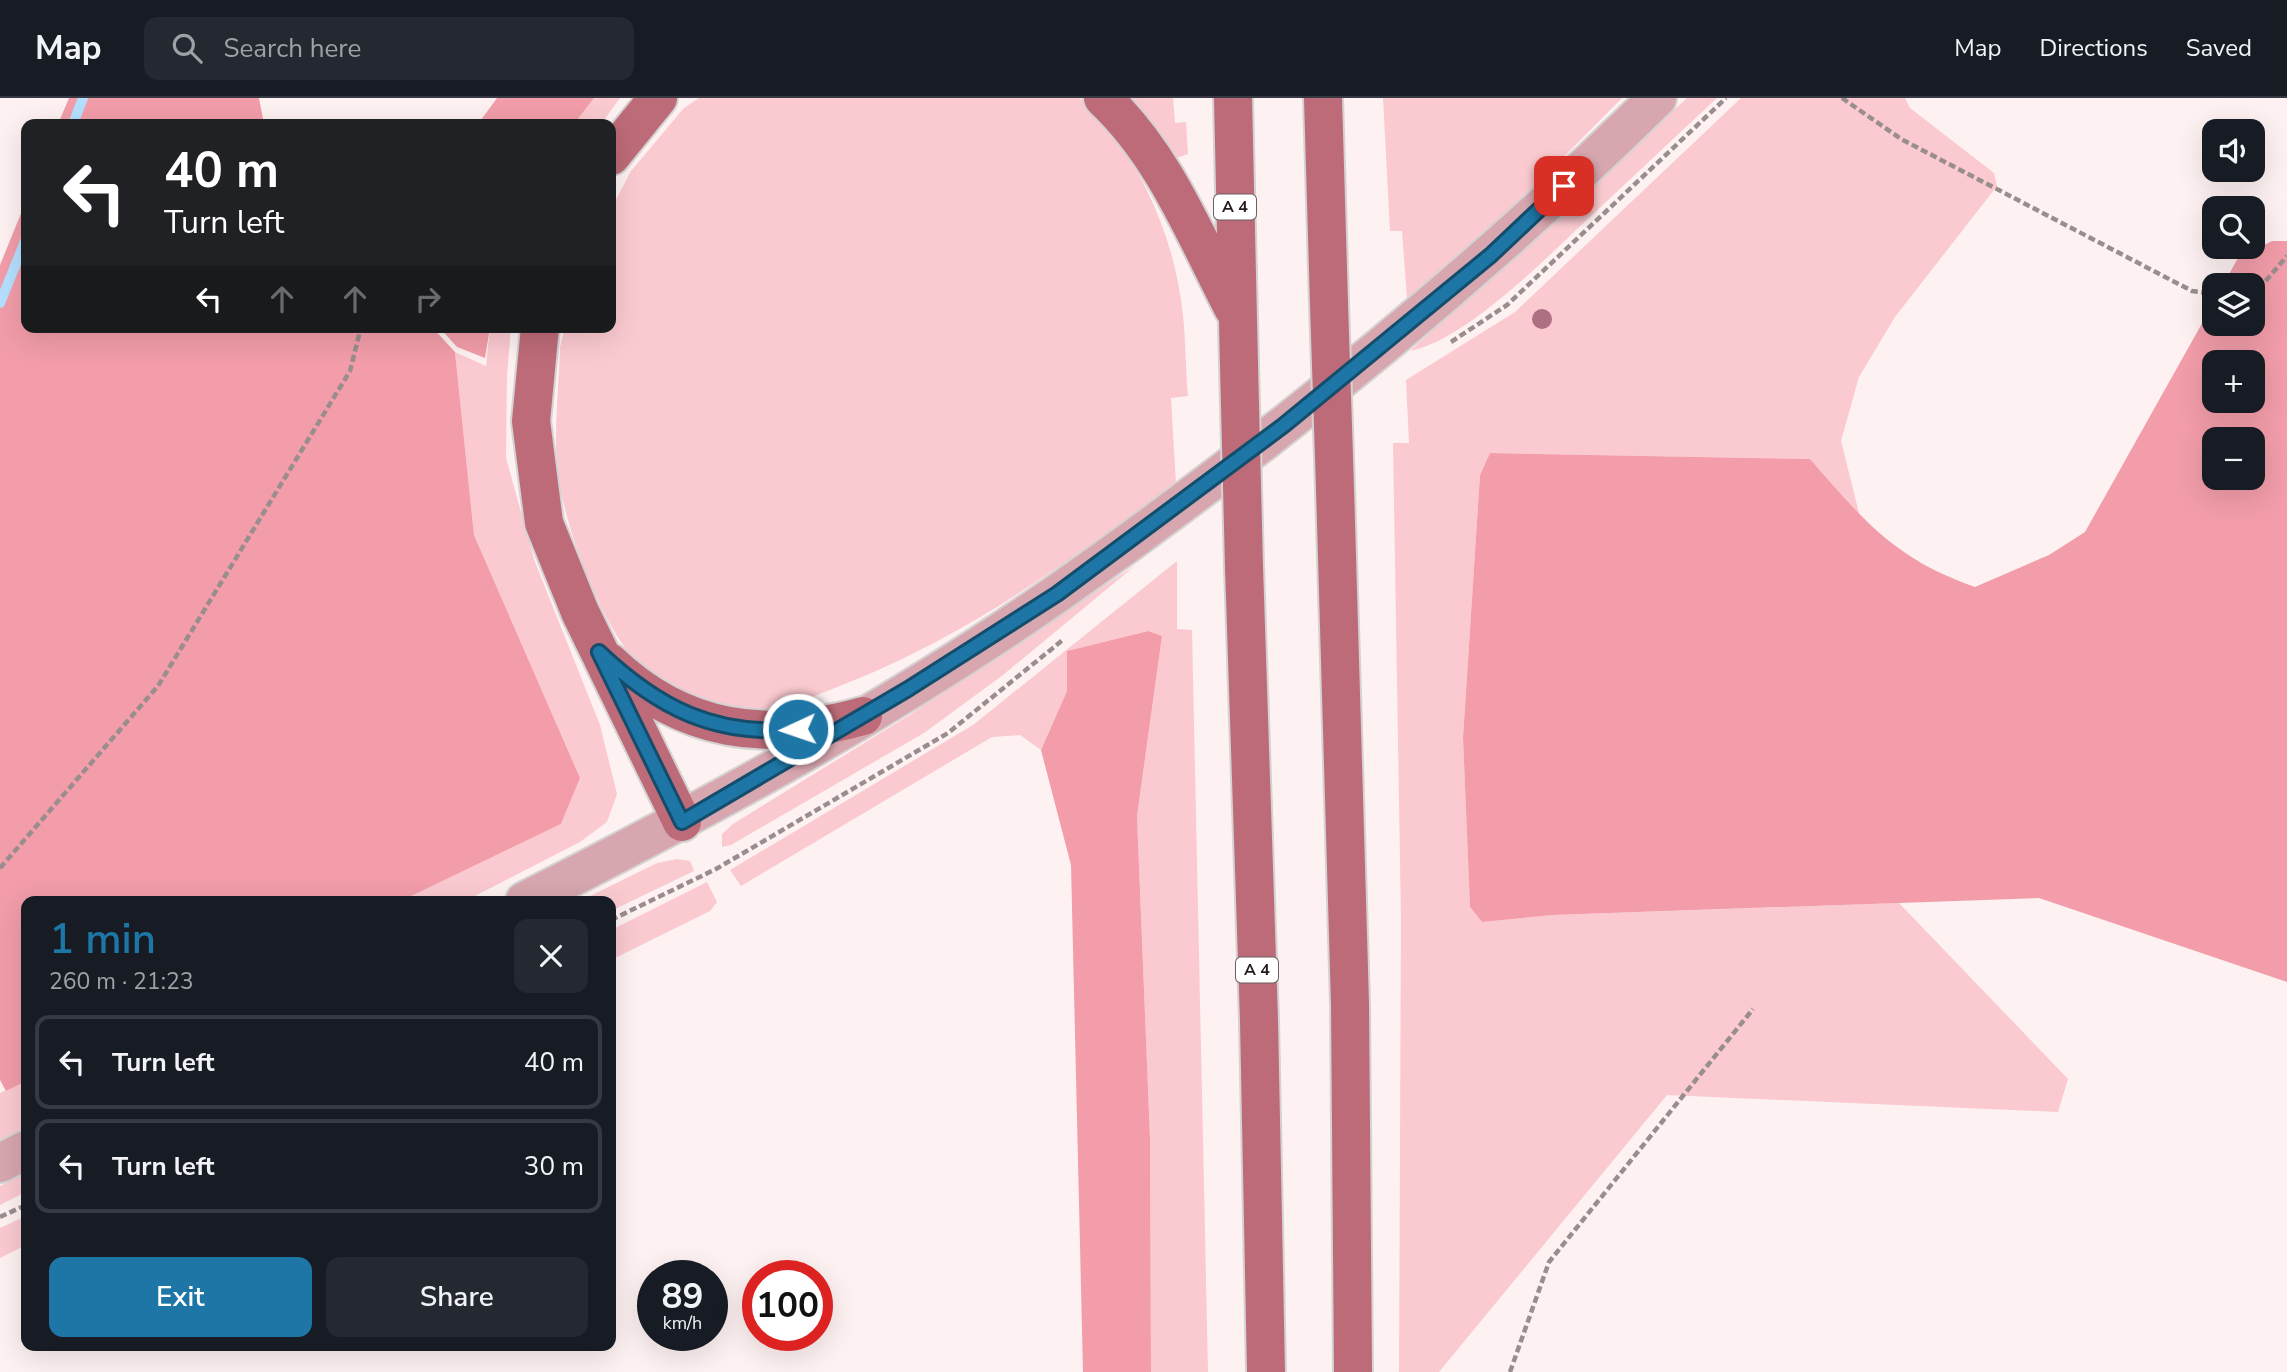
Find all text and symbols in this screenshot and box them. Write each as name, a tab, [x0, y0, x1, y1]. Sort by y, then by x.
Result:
search box	[144, 17, 634, 80]
text: Map	[35, 26, 102, 71]
icon: search	[168, 29, 206, 67]
text: Search here	[224, 31, 361, 66]
text: Map	[1954, 32, 2001, 64]
text: Directions	[2039, 32, 2148, 64]
text: Saved	[2186, 32, 2252, 64]
map controls	[2202, 119, 2265, 490]
button: sound	[2202, 119, 2265, 182]
text: 40 m	[164, 137, 279, 204]
icon: left	[49, 147, 140, 238]
pin	[1534, 156, 1594, 216]
icon: arrive	[1545, 167, 1583, 205]
road number: A 4	[1214, 194, 1256, 220]
button: search	[2202, 196, 2265, 259]
text: Turn left	[164, 201, 284, 244]
button: layers	[2202, 273, 2265, 336]
icon: left	[190, 280, 228, 318]
icon: ahead	[263, 280, 301, 318]
icon: ahead	[336, 280, 374, 318]
icon: right	[409, 280, 447, 318]
button: +	[2202, 350, 2265, 413]
button: −	[2202, 427, 2265, 490]
position arrow	[761, 692, 835, 766]
text: 1 min	[49, 911, 156, 968]
button: close	[514, 919, 588, 993]
road number: A 4	[1236, 958, 1278, 982]
text: 260 m · 21:23	[49, 966, 194, 997]
icon: left	[53, 1043, 91, 1081]
text: Turn left	[112, 1045, 215, 1080]
text: 40 m	[524, 1045, 584, 1080]
icon: left	[53, 1147, 91, 1185]
text: Turn left	[112, 1149, 215, 1184]
text: 30 m	[524, 1149, 584, 1184]
button: Exit	[49, 1257, 312, 1337]
button: Share	[326, 1257, 588, 1337]
speed limit sign: 100	[742, 1260, 833, 1351]
text: 89	[661, 1273, 704, 1320]
text: km/h	[663, 1311, 702, 1335]

